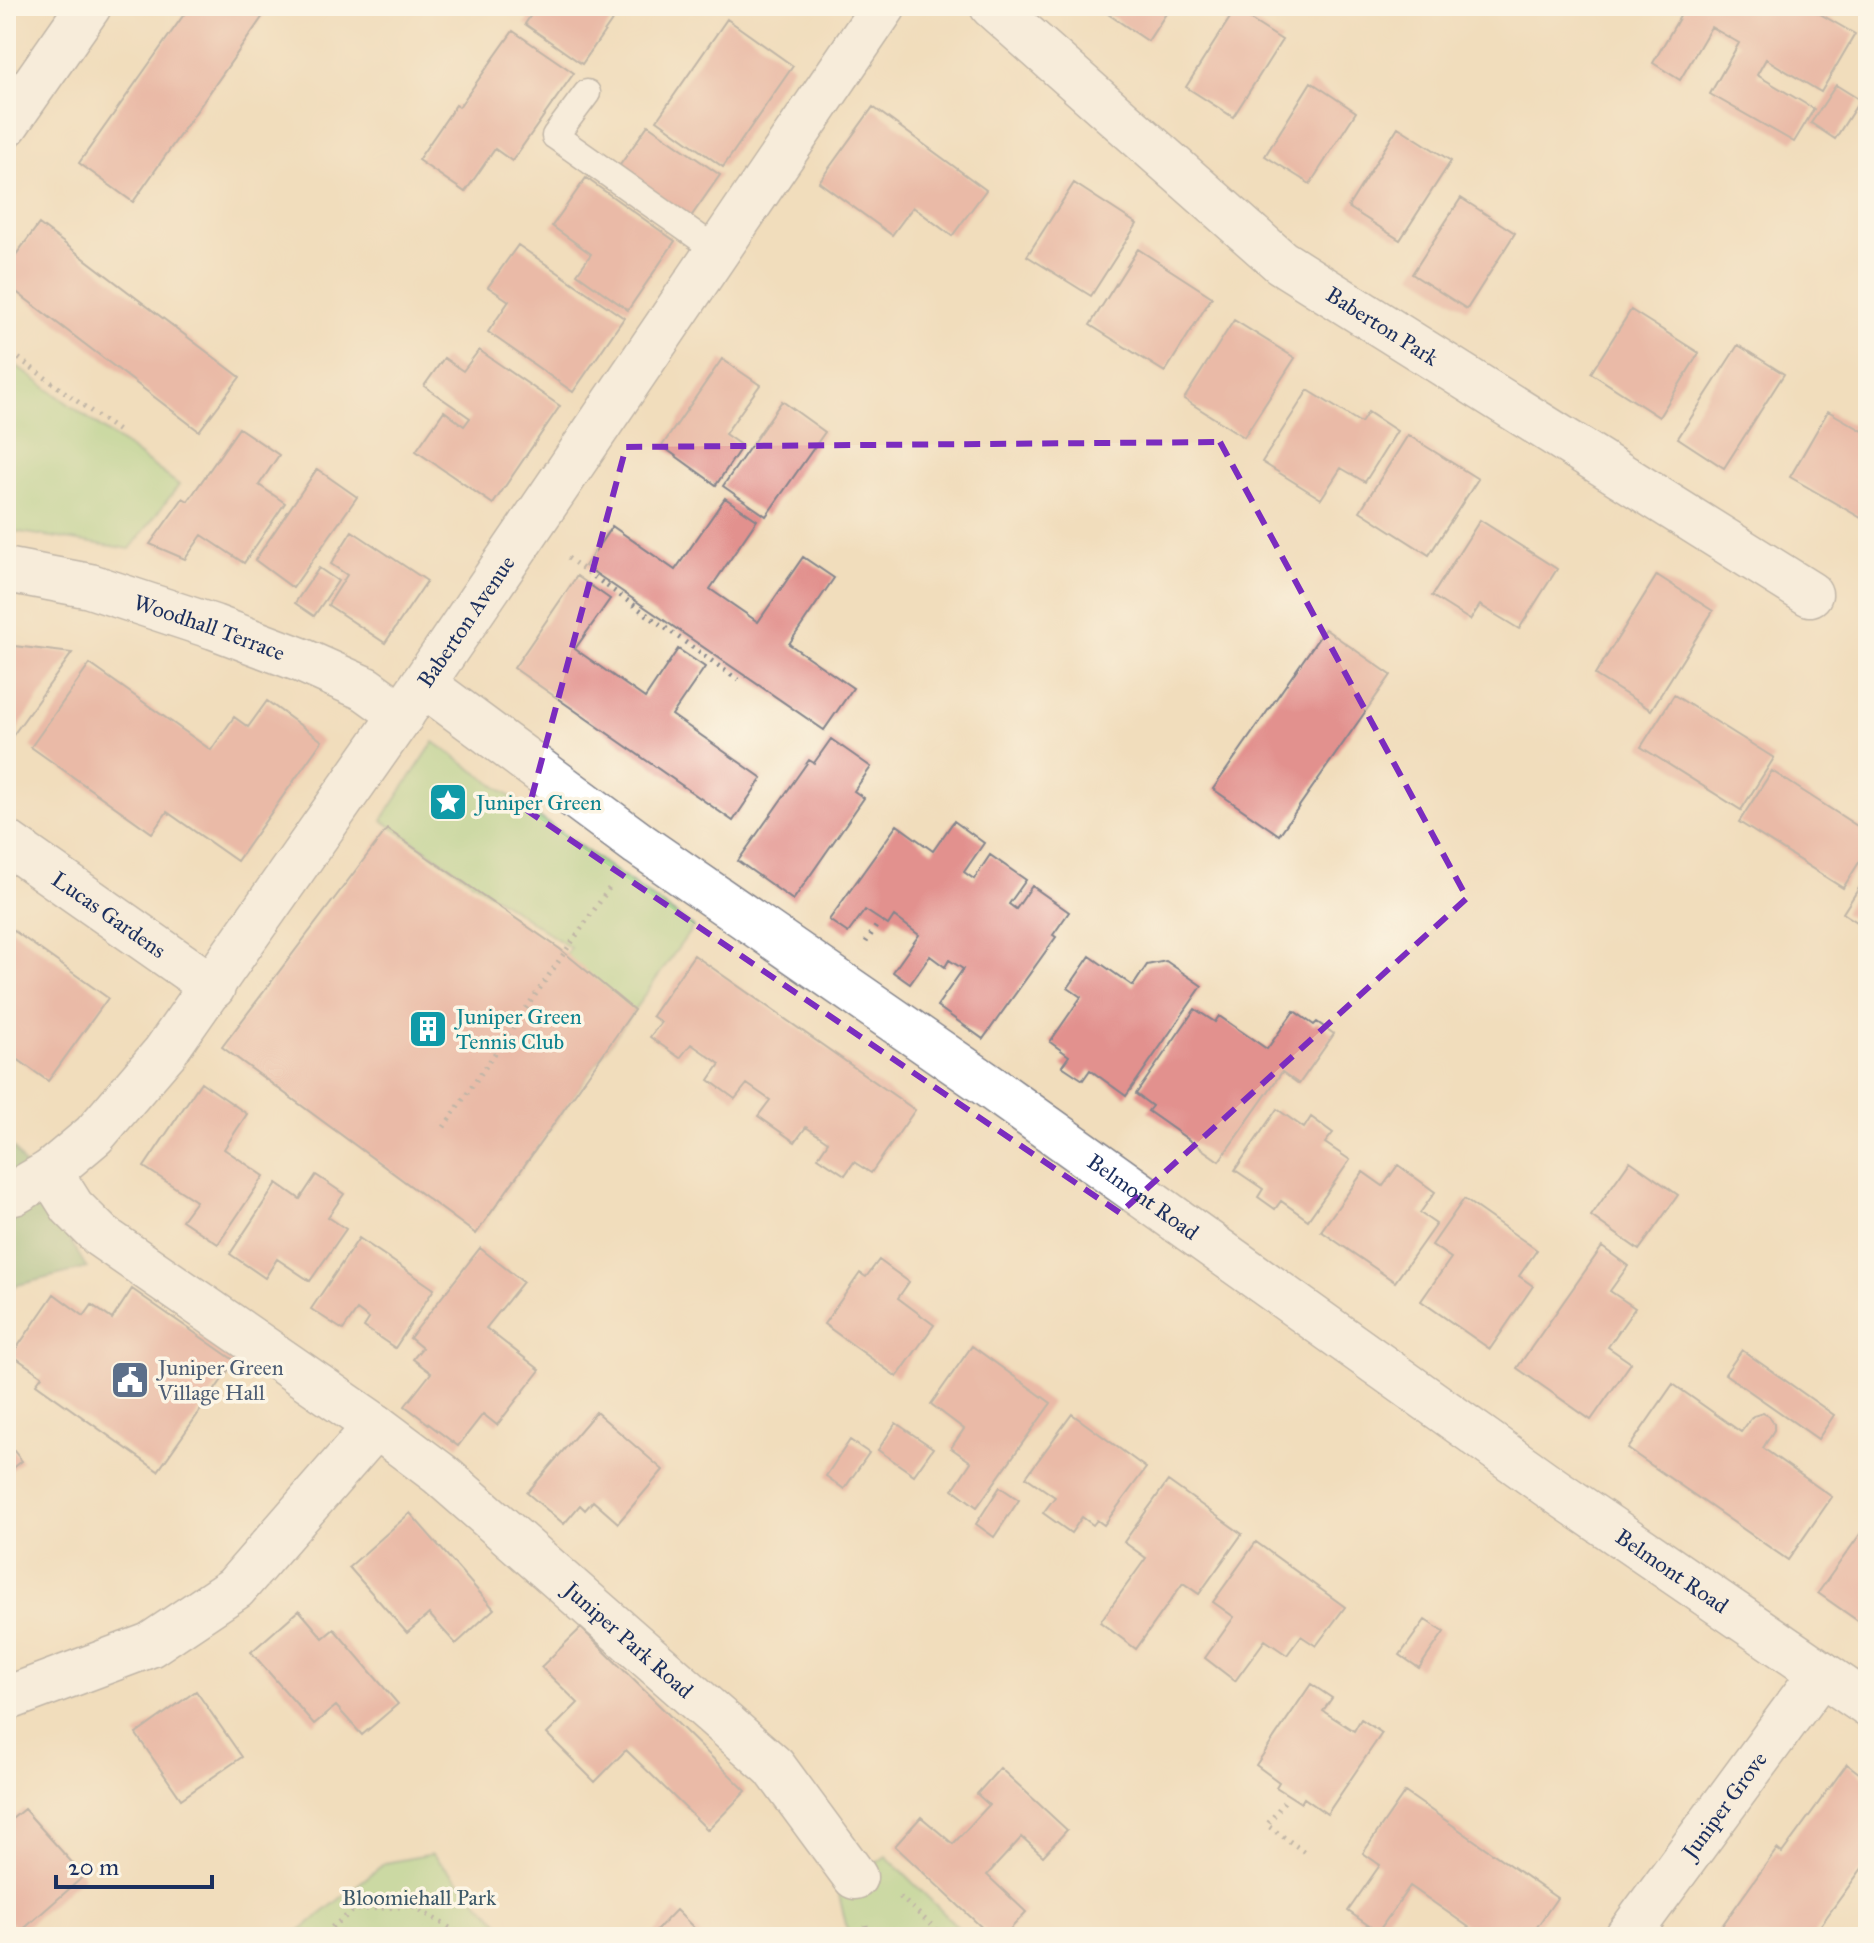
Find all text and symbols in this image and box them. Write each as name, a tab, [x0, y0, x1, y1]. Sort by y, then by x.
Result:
street label: Baberton Park	[1321, 281, 1444, 372]
street label: Baberton Avenue	[412, 550, 521, 693]
street label: Woodhall Terrace	[130, 588, 289, 667]
place icon: Juniper Green	[427, 781, 469, 823]
place label: Juniper Green	[474, 789, 602, 816]
street label: Lucas Gardens	[47, 865, 171, 964]
place label: Juniper Green Tennis Club	[454, 1003, 582, 1055]
building icon: Juniper Green Tennis Club	[407, 1008, 449, 1050]
street label: Belmont Road	[1082, 1148, 1204, 1246]
place label: Juniper Green Village Hall	[156, 1354, 284, 1406]
public building icon: Juniper Green Village Hall	[109, 1359, 151, 1401]
street label: Belmont Road	[1610, 1523, 1733, 1619]
street label: Juniper Park Road	[557, 1575, 699, 1704]
street label: Juniper Grove	[1675, 1746, 1773, 1866]
scale bar	[56, 1839, 212, 1889]
text: 20 m	[68, 1852, 119, 1882]
park label: Bloomiehall Park	[342, 1884, 497, 1911]

